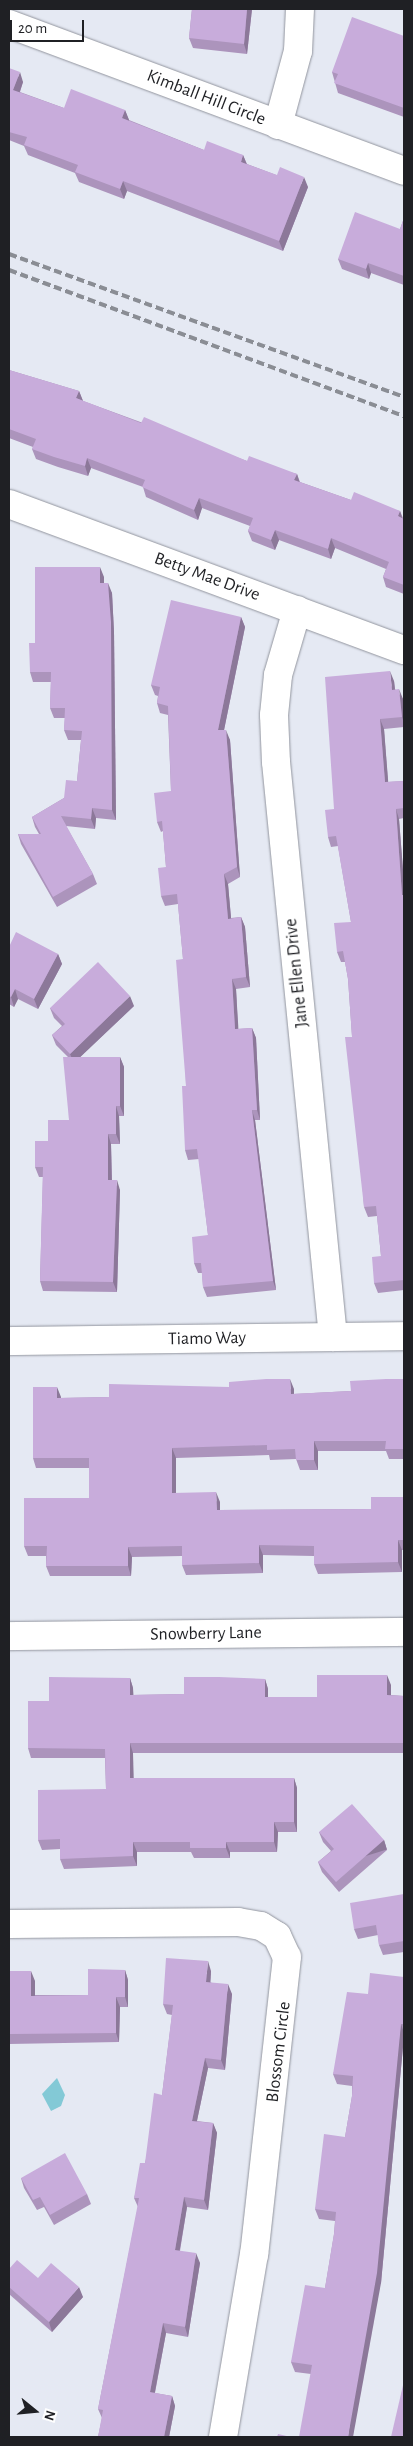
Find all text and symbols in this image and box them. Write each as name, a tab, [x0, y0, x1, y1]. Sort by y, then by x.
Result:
scale bar	[12, 10, 86, 42]
text: 20 m	[18, 21, 47, 36]
street label: Kimball Hill Circle	[143, 65, 269, 131]
street label: Betty Mae Drive	[151, 548, 263, 606]
street label: Jane Ellen Drive	[281, 917, 313, 1029]
street label: Tiamo Way	[168, 1328, 246, 1350]
street label: Snowberry Lane	[150, 1622, 262, 1646]
street label: Blossom Circle	[262, 2000, 296, 2104]
north arrow	[10, 2386, 60, 2436]
text: N	[41, 2409, 57, 2422]

